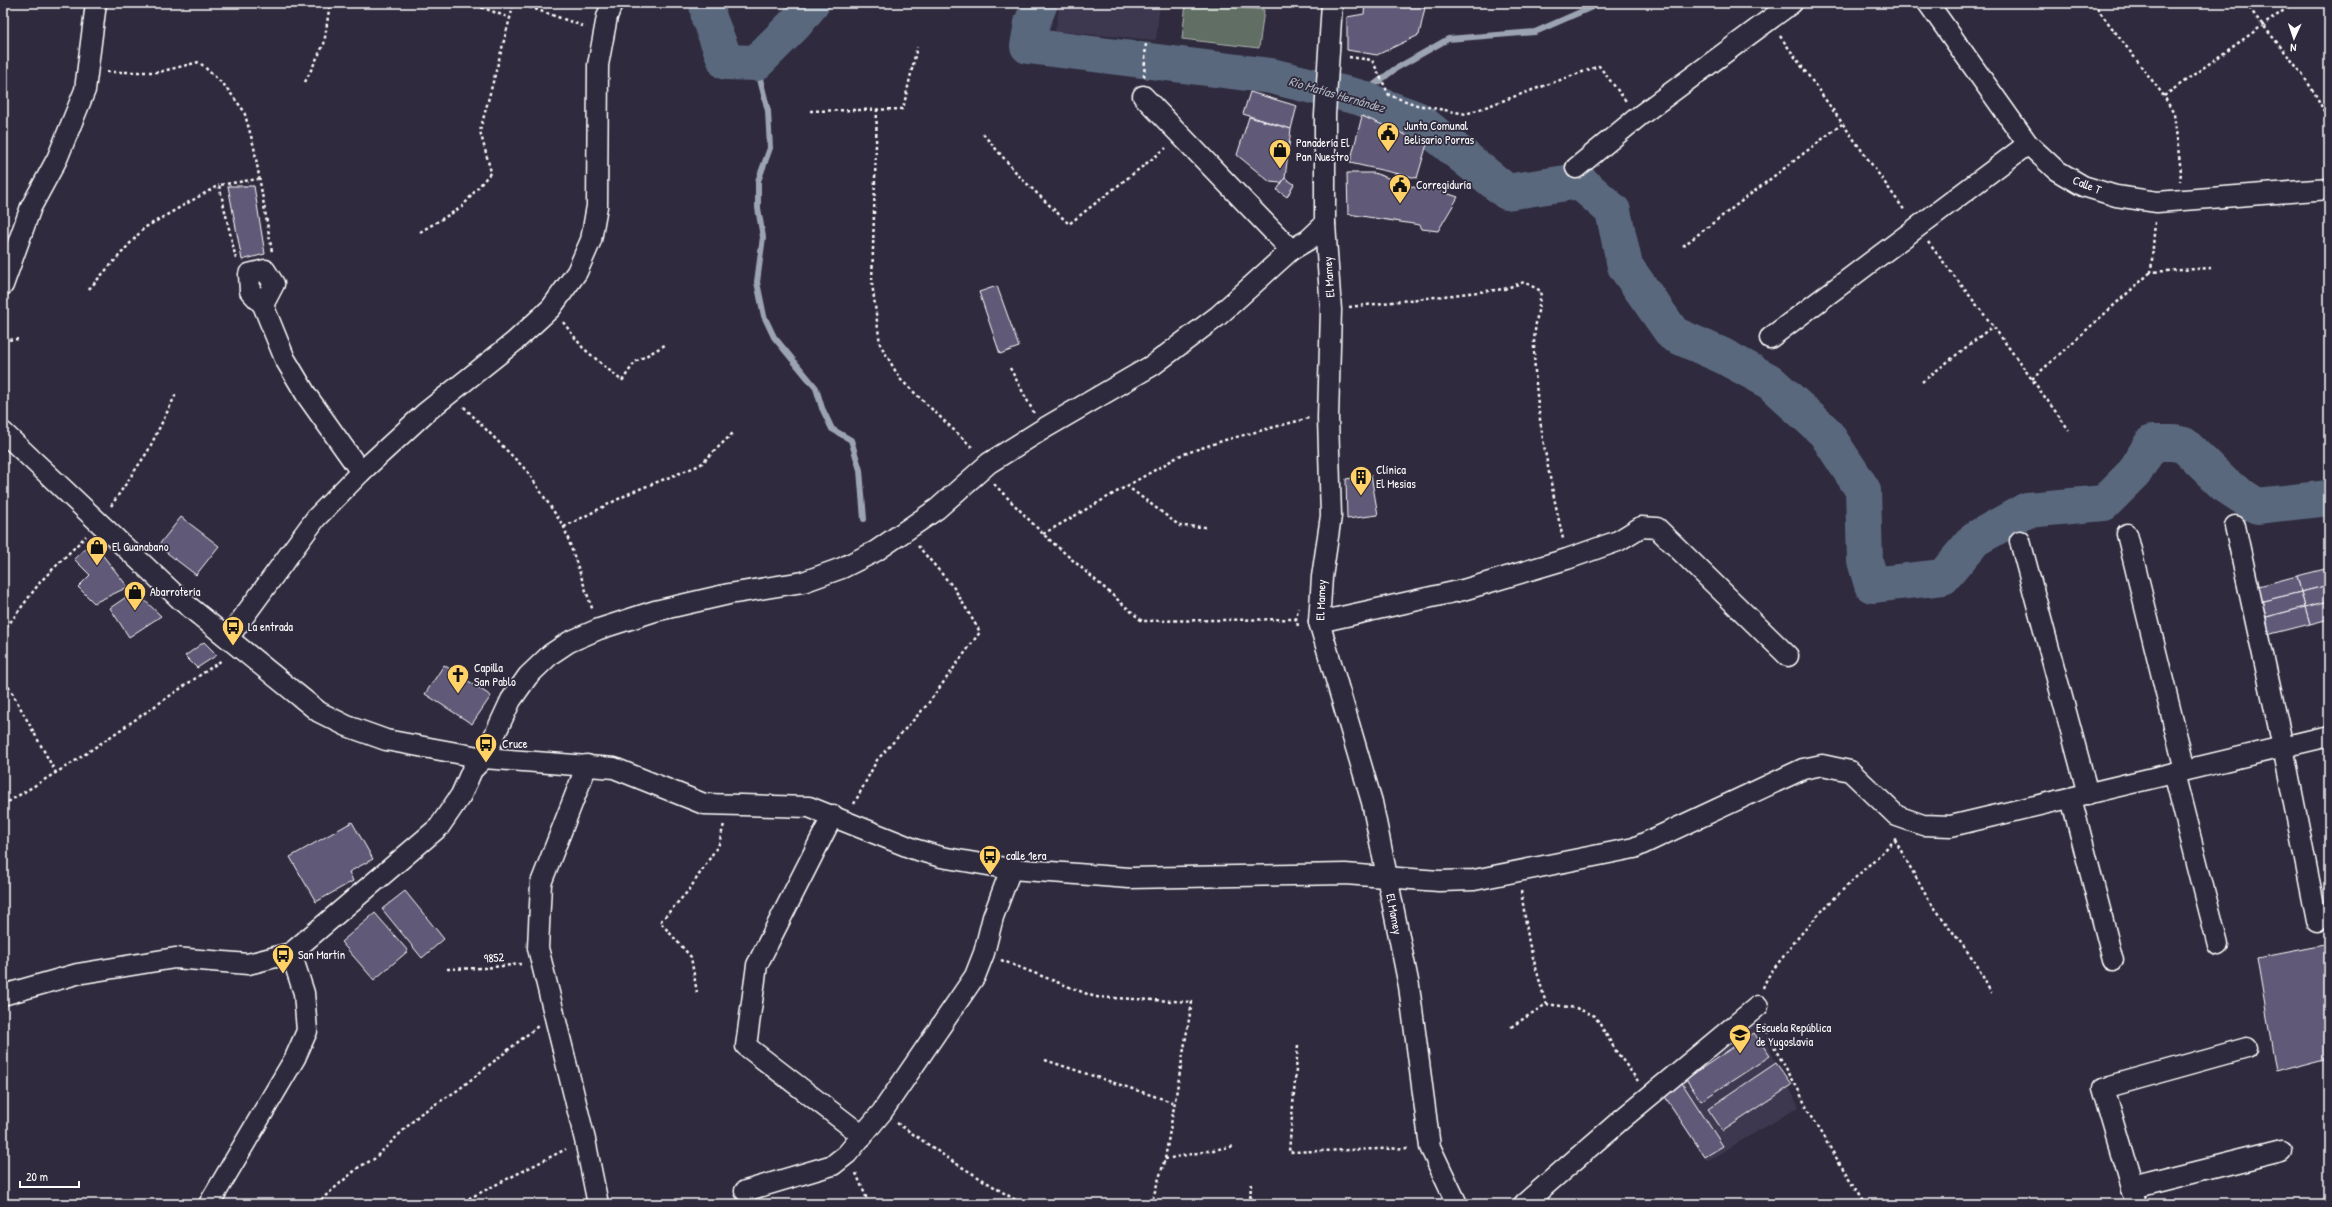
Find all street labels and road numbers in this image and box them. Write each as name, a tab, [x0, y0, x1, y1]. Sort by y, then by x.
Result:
street label: Calle T	[2070, 171, 2104, 198]
street label: El Mamey	[1319, 256, 1338, 298]
street label: El Mamey	[1311, 579, 1330, 621]
street label: El Mamey	[1382, 892, 1407, 936]
street label: 9852	[483, 948, 505, 967]

